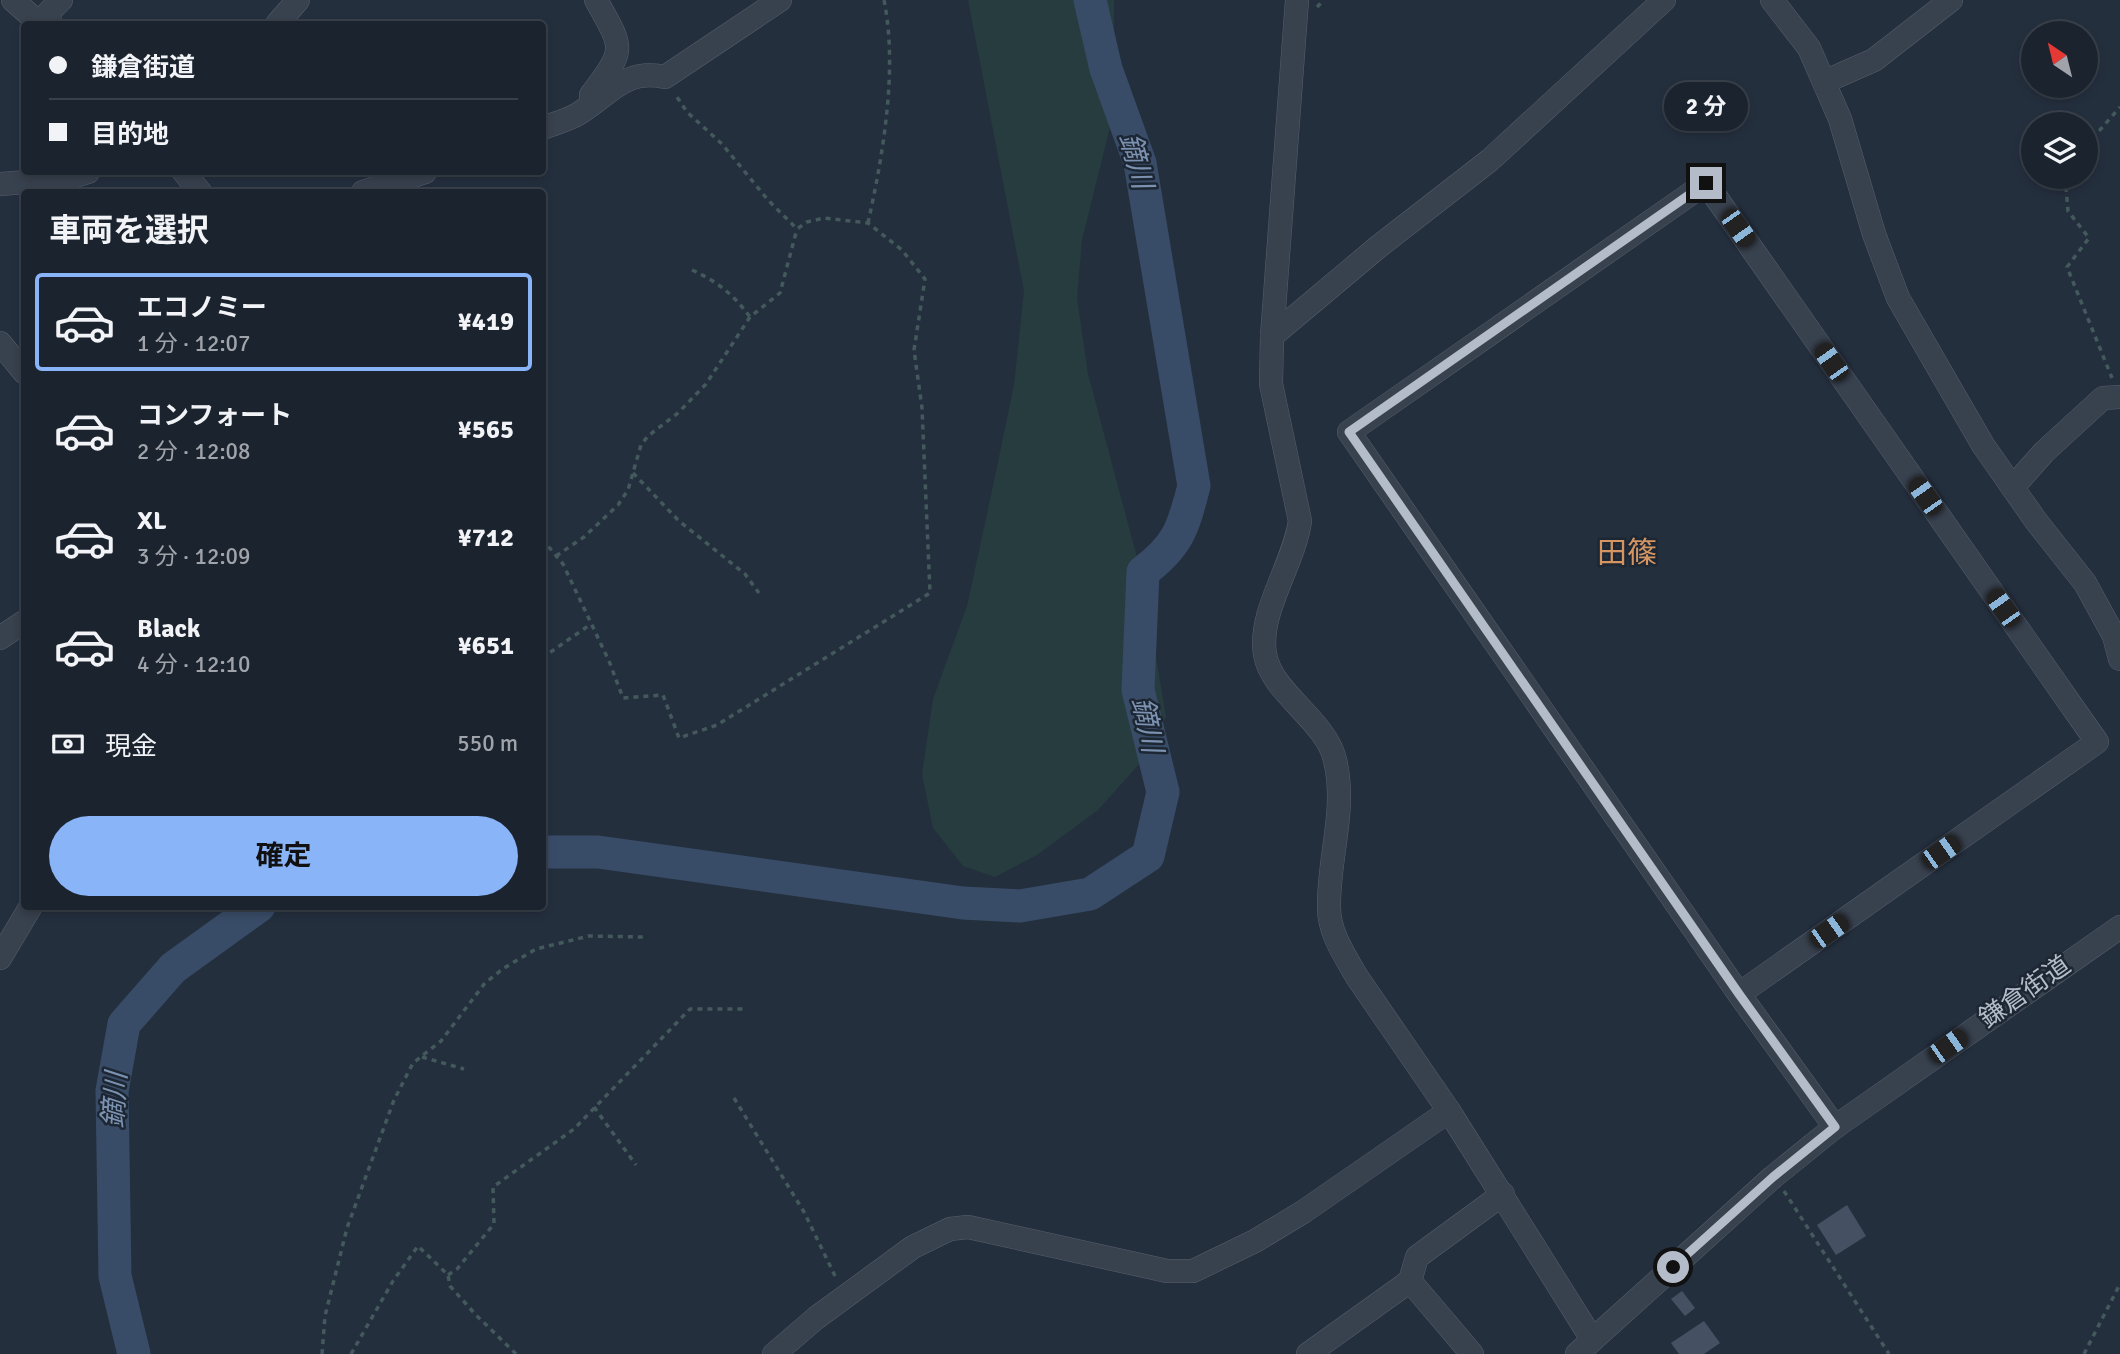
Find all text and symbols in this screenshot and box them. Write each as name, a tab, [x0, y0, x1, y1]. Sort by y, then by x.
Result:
north arrow	[2021, 21, 2098, 98]
map controls	[2021, 21, 2098, 189]
text: 鎌倉街道	[91, 52, 195, 84]
callout: 2 分	[1664, 82, 1748, 130]
text: 2 分	[1686, 92, 1726, 121]
button: layers	[2021, 112, 2098, 189]
text: 目的地	[91, 119, 169, 151]
water label: 鏑川	[1112, 130, 1160, 195]
route end	[1690, 167, 1722, 199]
car	[1718, 205, 1759, 251]
text: 車両を選択	[49, 211, 209, 250]
icon: car	[53, 291, 116, 354]
text: エコノミー	[137, 292, 267, 324]
text: ¥419	[458, 306, 514, 338]
text: 1 分 · 12:07	[137, 329, 250, 358]
car	[1811, 339, 1852, 385]
icon: car	[53, 399, 116, 462]
text: コンフォート	[137, 400, 292, 432]
text: ¥565	[458, 414, 514, 446]
text: 2 分 · 12:08	[137, 437, 250, 466]
car	[1905, 473, 1946, 519]
text: XL	[137, 505, 167, 537]
icon: car	[53, 507, 116, 570]
text: ¥712	[458, 522, 514, 554]
district label: 田篠	[1597, 535, 1657, 572]
text: 3 分 · 12:09	[137, 542, 250, 571]
car	[1983, 585, 2024, 631]
text: Black	[137, 613, 200, 645]
icon: car	[53, 615, 116, 678]
text: ¥651	[458, 630, 514, 662]
text: 4 分 · 12:10	[137, 650, 250, 679]
water label: 鏑川	[1125, 694, 1170, 759]
icon: cash	[49, 725, 87, 763]
text: 550 m	[457, 729, 518, 758]
text: 現金	[105, 731, 157, 763]
button: 確定	[49, 816, 518, 896]
car	[1918, 831, 1965, 873]
car	[1806, 910, 1853, 952]
street label: 鎌倉街道	[1973, 949, 2077, 1035]
car	[1925, 1025, 1972, 1067]
water label: 鏑川	[96, 1068, 134, 1129]
route start	[1657, 1251, 1689, 1283]

